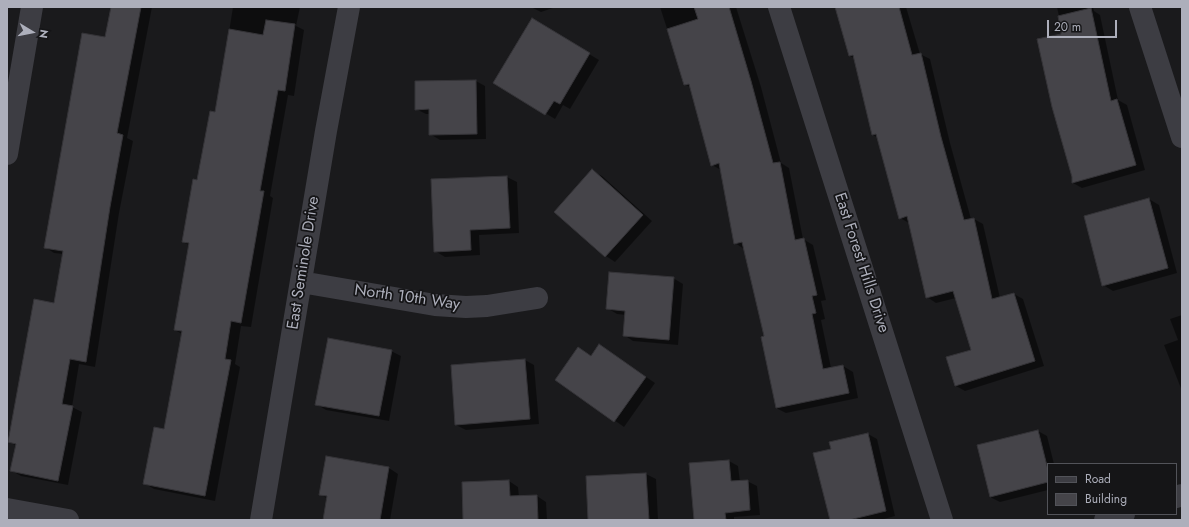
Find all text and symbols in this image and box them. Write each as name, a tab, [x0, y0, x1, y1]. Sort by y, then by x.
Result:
north arrow	[12, 12, 52, 52]
scale bar	[1049, 12, 1119, 38]
text: 20 m	[1054, 18, 1081, 36]
text: N	[35, 28, 52, 40]
street label: East Forest Hills Drive	[829, 191, 893, 335]
street label: East Seminole Drive	[284, 195, 324, 331]
street label: North 10th Way	[353, 281, 461, 315]
legend	[1047, 463, 1177, 515]
text: Road	[1085, 470, 1111, 488]
text: Building	[1085, 490, 1127, 508]

